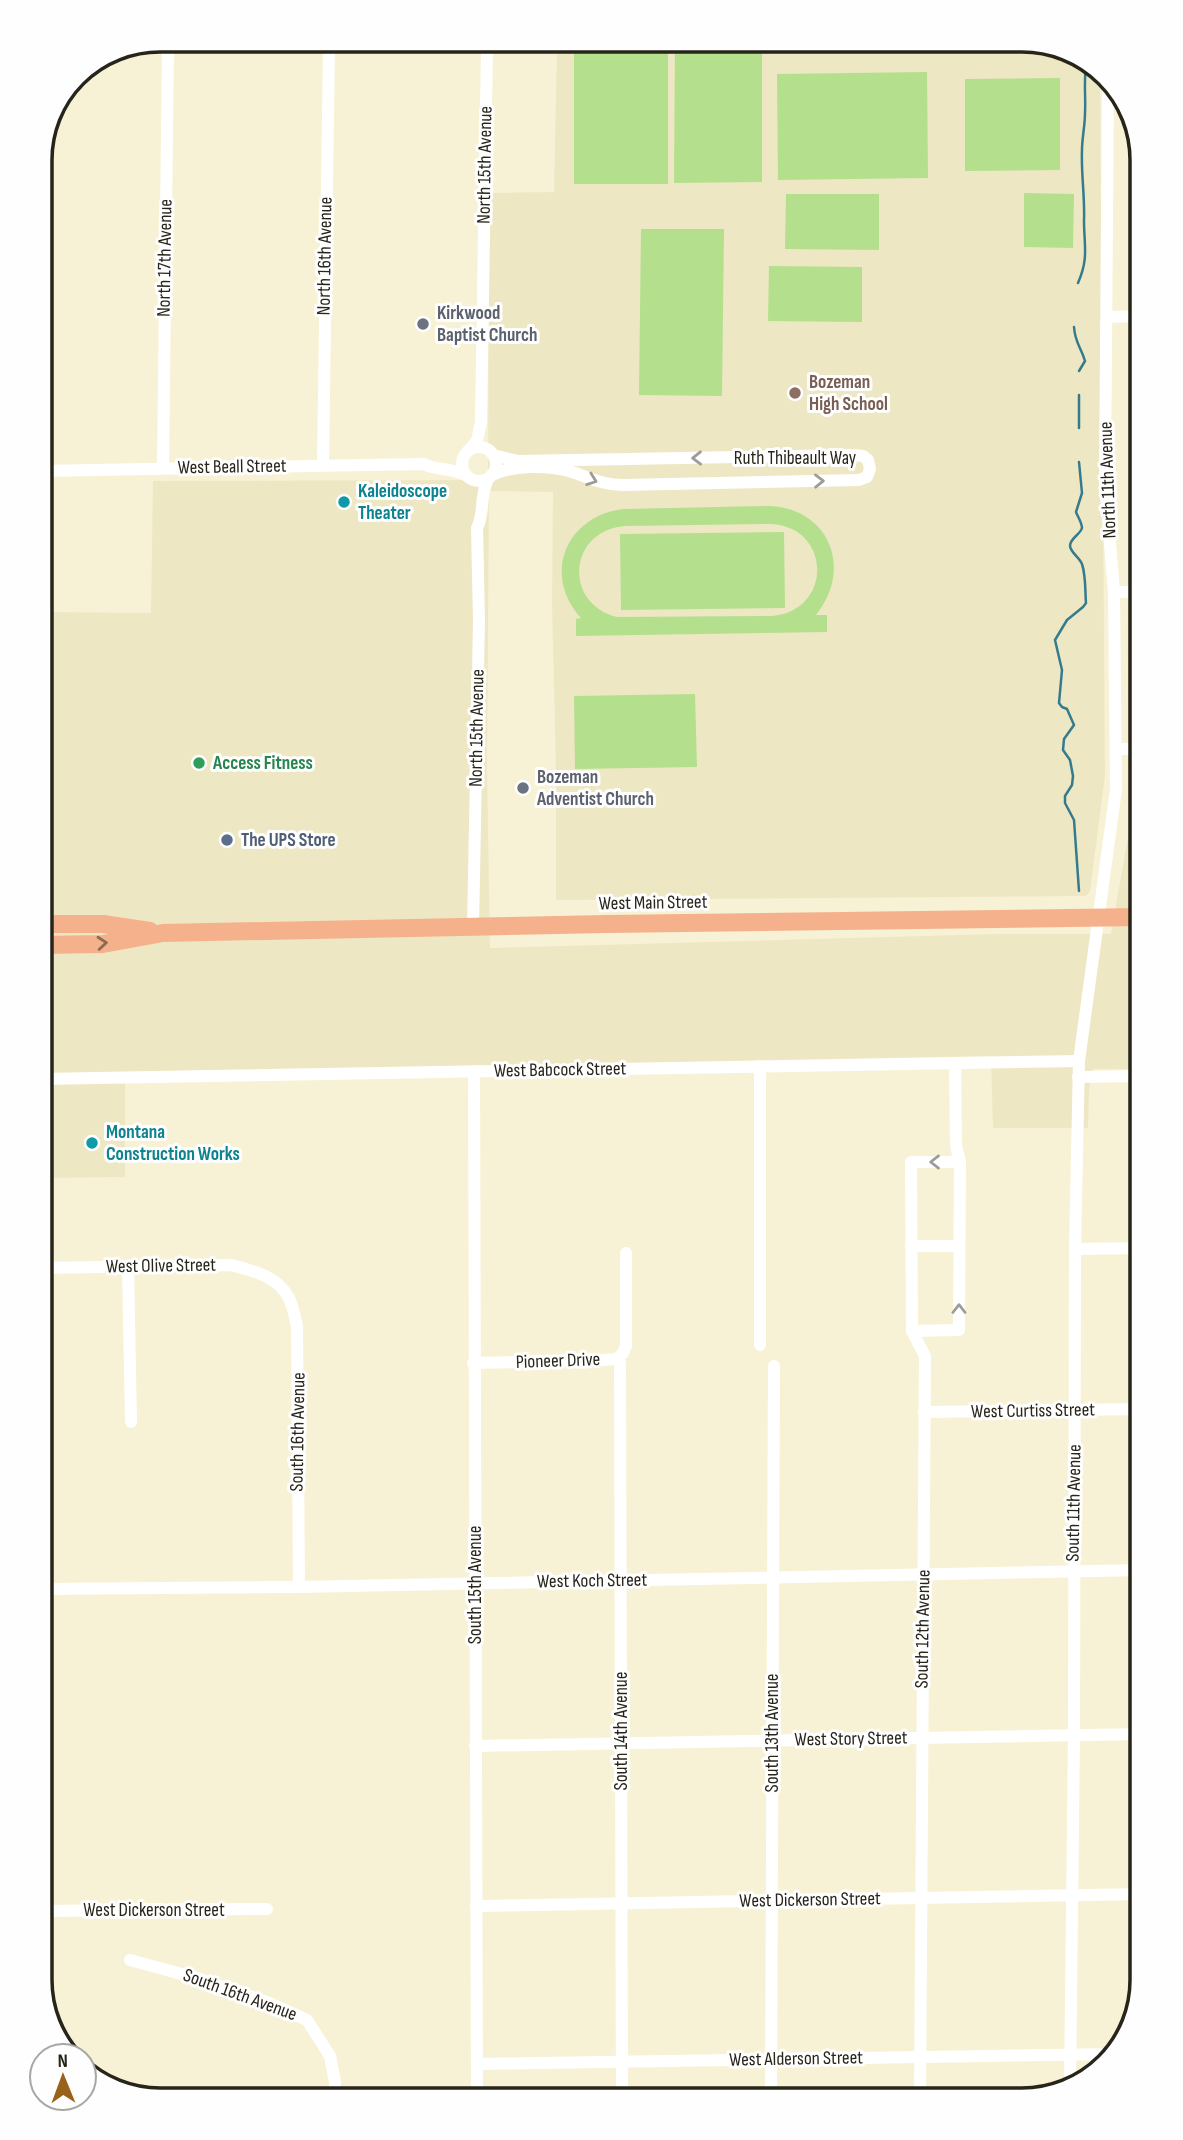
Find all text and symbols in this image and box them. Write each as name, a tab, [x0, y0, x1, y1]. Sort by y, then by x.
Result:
street label: North 15th Avenue	[472, 106, 498, 224]
street label: North 16th Avenue	[312, 197, 338, 315]
street label: North 17th Avenue	[152, 199, 178, 317]
place label: Kirkwood Baptist Church	[437, 302, 537, 347]
marker: Kirkwood Baptist Church	[415, 316, 431, 332]
place label: Bozeman High School	[809, 371, 888, 416]
marker: Bozeman High School	[787, 385, 803, 401]
street label: North 11th Avenue	[1094, 421, 1122, 539]
street label: Ruth Thibeault Way	[734, 447, 857, 470]
one-way arrow	[691, 450, 702, 465]
street label: West Beall Street	[177, 455, 287, 479]
one-way arrow	[586, 472, 598, 486]
one-way arrow	[814, 473, 825, 489]
place label: Kaleidoscope Theater	[358, 480, 447, 525]
marker: Kaleidoscope Theater	[336, 494, 352, 510]
street label: North 15th Avenue	[464, 669, 490, 787]
place label: Access Fitness	[212, 752, 313, 775]
marker: Access Fitness	[191, 755, 207, 771]
place label: Bozeman Adventist Church	[536, 766, 654, 811]
marker: Bozeman Adventist Church	[515, 780, 531, 796]
place label: The UPS Store	[241, 829, 336, 852]
marker: The UPS Store	[219, 832, 235, 848]
street label: West Main Street	[598, 891, 708, 915]
one-way arrow	[97, 936, 108, 951]
street label: West Babcock Street	[494, 1057, 627, 1083]
place label: Montana Construction Works	[106, 1121, 240, 1166]
marker: Montana Construction Works	[84, 1135, 100, 1151]
one-way arrow	[930, 1154, 940, 1170]
street label: West Olive Street	[106, 1254, 216, 1278]
one-way arrow	[951, 1303, 967, 1314]
street label: Pioneer Drive	[515, 1348, 601, 1374]
street label: South 16th Avenue	[285, 1372, 311, 1492]
street label: West Curtiss Street	[971, 1398, 1095, 1424]
street label: South 11th Avenue	[1061, 1444, 1087, 1562]
street label: South 15th Avenue	[464, 1526, 487, 1644]
street label: West Koch Street	[537, 1569, 648, 1593]
street label: South 12th Avenue	[910, 1569, 936, 1689]
street label: South 14th Avenue	[610, 1672, 633, 1790]
street label: South 13th Avenue	[761, 1674, 784, 1792]
street label: West Story Street	[794, 1727, 908, 1751]
street label: West Dickerson Street	[739, 1887, 881, 1913]
street label: West Dickerson Street	[83, 1899, 225, 1922]
street label: South 16th Avenue	[180, 1964, 300, 2026]
north arrow	[28, 2042, 98, 2112]
street label: West Alderson Street	[729, 2046, 863, 2072]
text: N	[57, 2050, 68, 2073]

